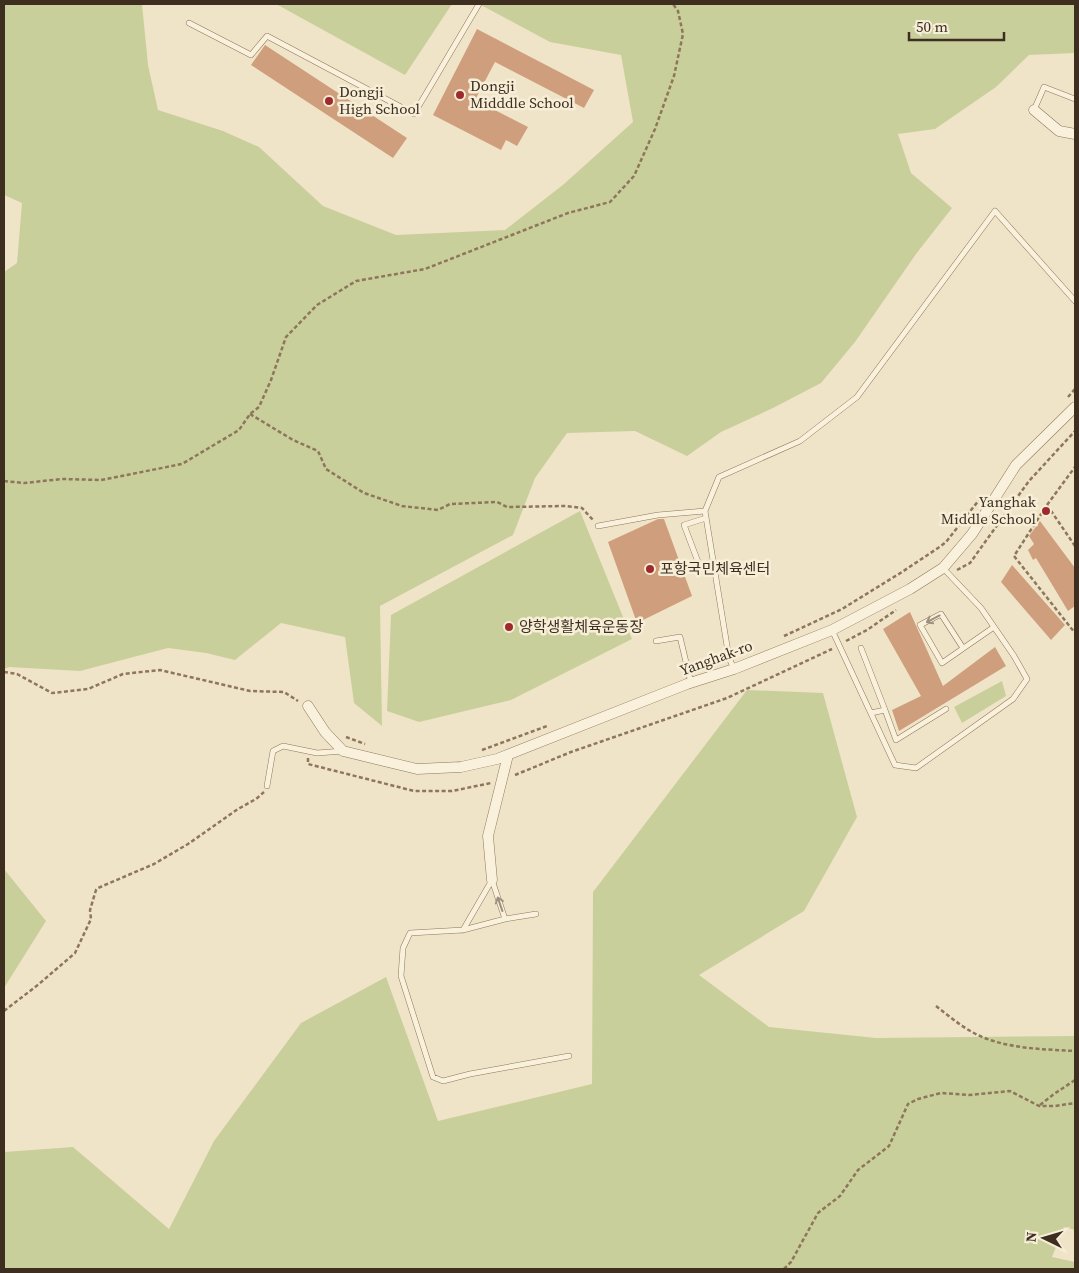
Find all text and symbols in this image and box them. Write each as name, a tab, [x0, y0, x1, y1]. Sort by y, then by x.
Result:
scale bar	[909, 10, 1004, 42]
text: 50 m	[916, 16, 948, 37]
place label: Dongji Midddle School	[470, 75, 574, 113]
place label: Dongji High School	[339, 81, 421, 119]
marker: Dongji Midddle School	[454, 89, 466, 101]
marker: Dongji High School	[323, 95, 335, 107]
place label: Yanghak Middle School	[941, 491, 1037, 529]
marker: Yanghak Middle School	[1040, 505, 1052, 517]
place label: 포항국민체육센터	[660, 558, 770, 579]
marker: 포항국민체육센터	[644, 563, 656, 575]
one-way arrow	[926, 615, 941, 624]
place label: 양학생활체육운동장	[519, 616, 643, 637]
marker: 양학생활체육운동장	[503, 621, 515, 633]
street label: Yanghak-ro	[676, 635, 755, 680]
one-way arrow	[495, 897, 504, 912]
north arrow	[1019, 1213, 1069, 1263]
text: N	[1021, 1231, 1041, 1243]

